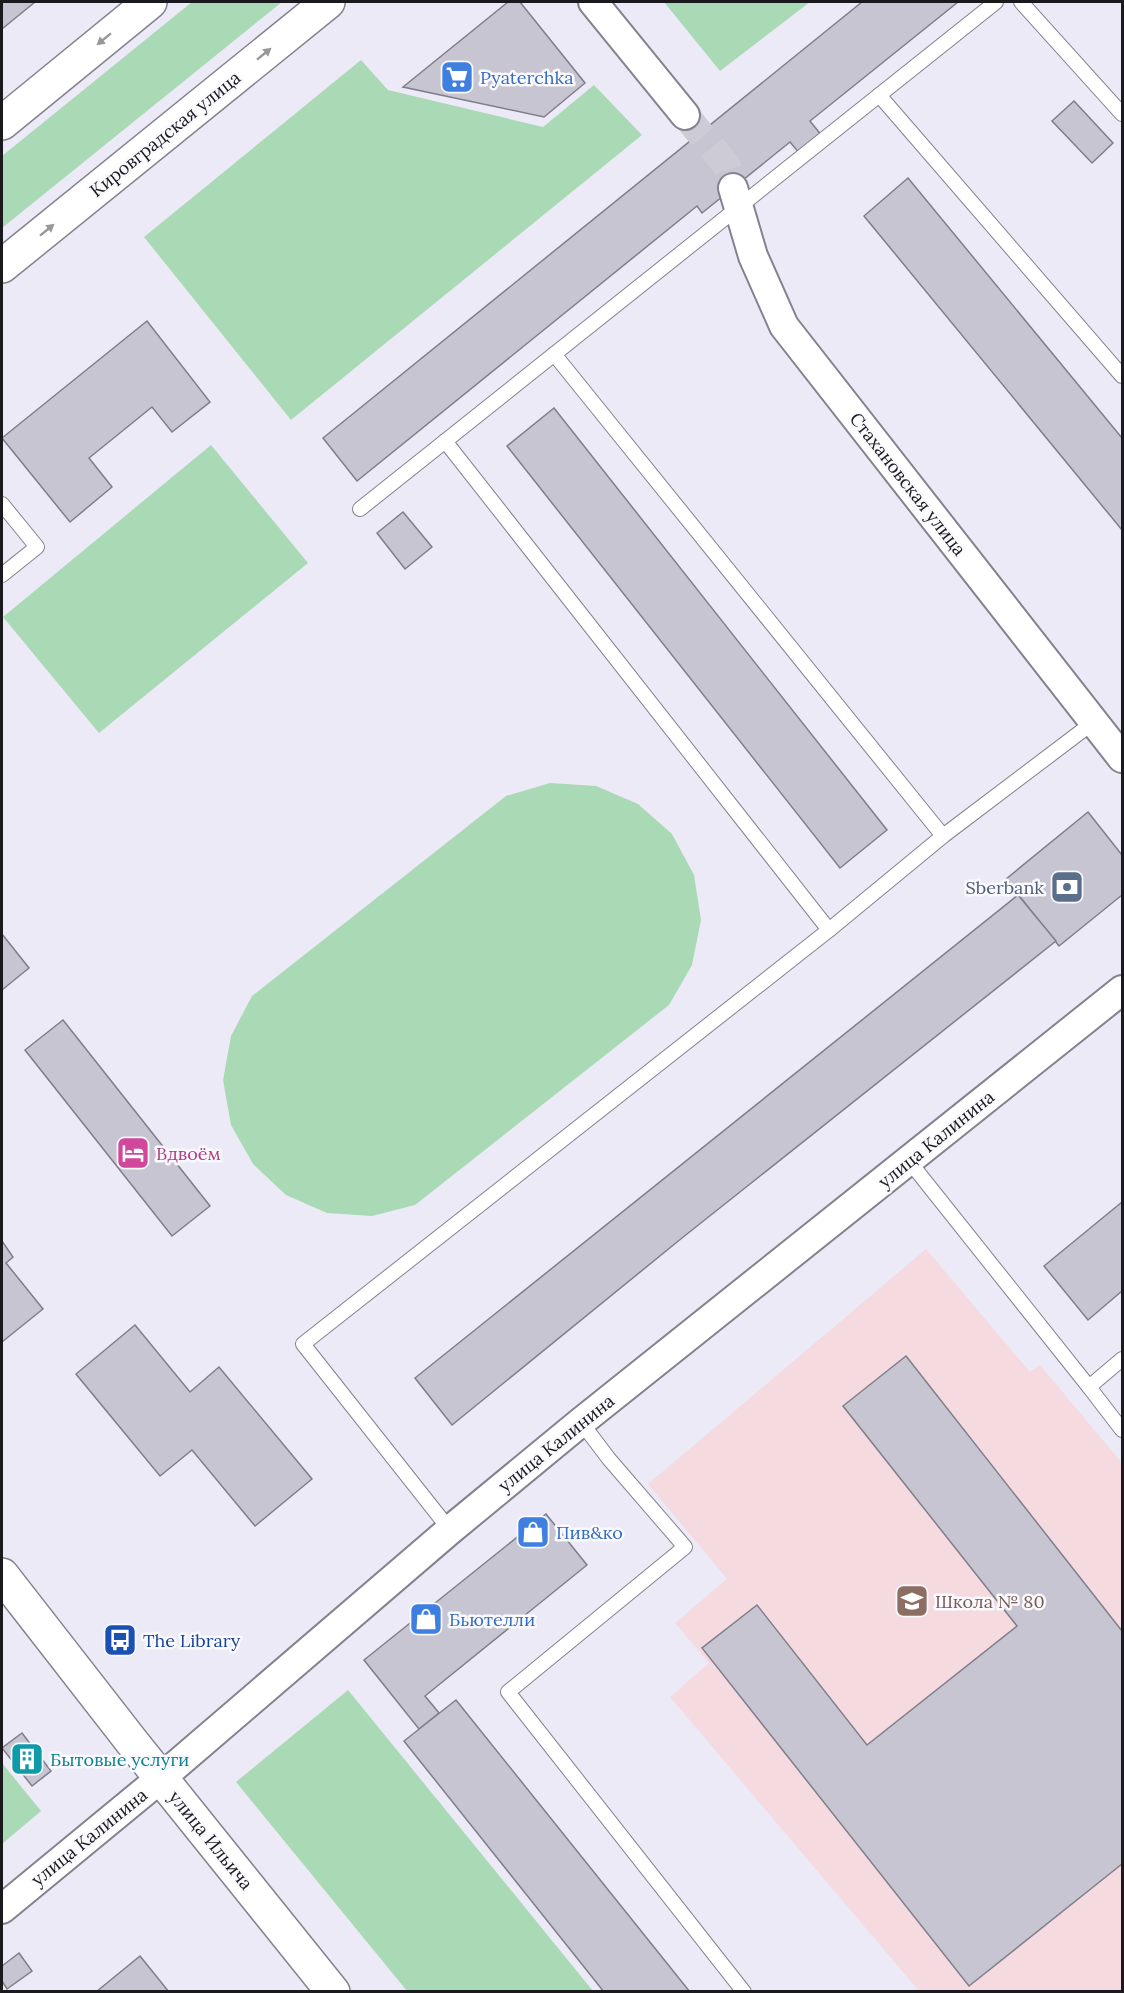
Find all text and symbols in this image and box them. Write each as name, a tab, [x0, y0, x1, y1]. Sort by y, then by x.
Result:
one-way arrow	[96, 32, 112, 45]
one-way arrow	[256, 48, 271, 60]
supermarket icon: Pyaterchka	[439, 59, 475, 95]
street label: Кировградская улица	[85, 66, 245, 202]
place label: Pyaterchka	[480, 66, 574, 89]
one-way arrow	[39, 223, 55, 236]
street label: Стахановская улица	[845, 408, 971, 560]
bank icon: Sberbank	[1049, 869, 1085, 905]
place label: Sberbank	[965, 876, 1044, 899]
street label: улица Калинина	[873, 1085, 999, 1193]
hotel icon: Вдвоём	[115, 1135, 151, 1171]
place label: Вдвоём	[156, 1142, 221, 1165]
street label: улица Калинина	[493, 1389, 619, 1497]
shop icon: Пив&ко	[515, 1514, 551, 1550]
place label: Пив&ко	[556, 1521, 623, 1544]
school or university icon: Школа № 80	[894, 1583, 930, 1619]
place label: Школа № 80	[935, 1590, 1045, 1613]
shop icon: Бьютелли	[408, 1601, 444, 1637]
place label: Бьютелли	[449, 1608, 535, 1631]
bus stop icon: The Library	[102, 1622, 138, 1658]
place label: The Library	[143, 1629, 241, 1652]
building icon: Бытовые услуги	[9, 1741, 45, 1777]
place label: Бытовые услуги	[50, 1748, 189, 1771]
street label: улица Калинина	[26, 1783, 152, 1891]
street label: улица Ильича	[164, 1786, 258, 1894]

